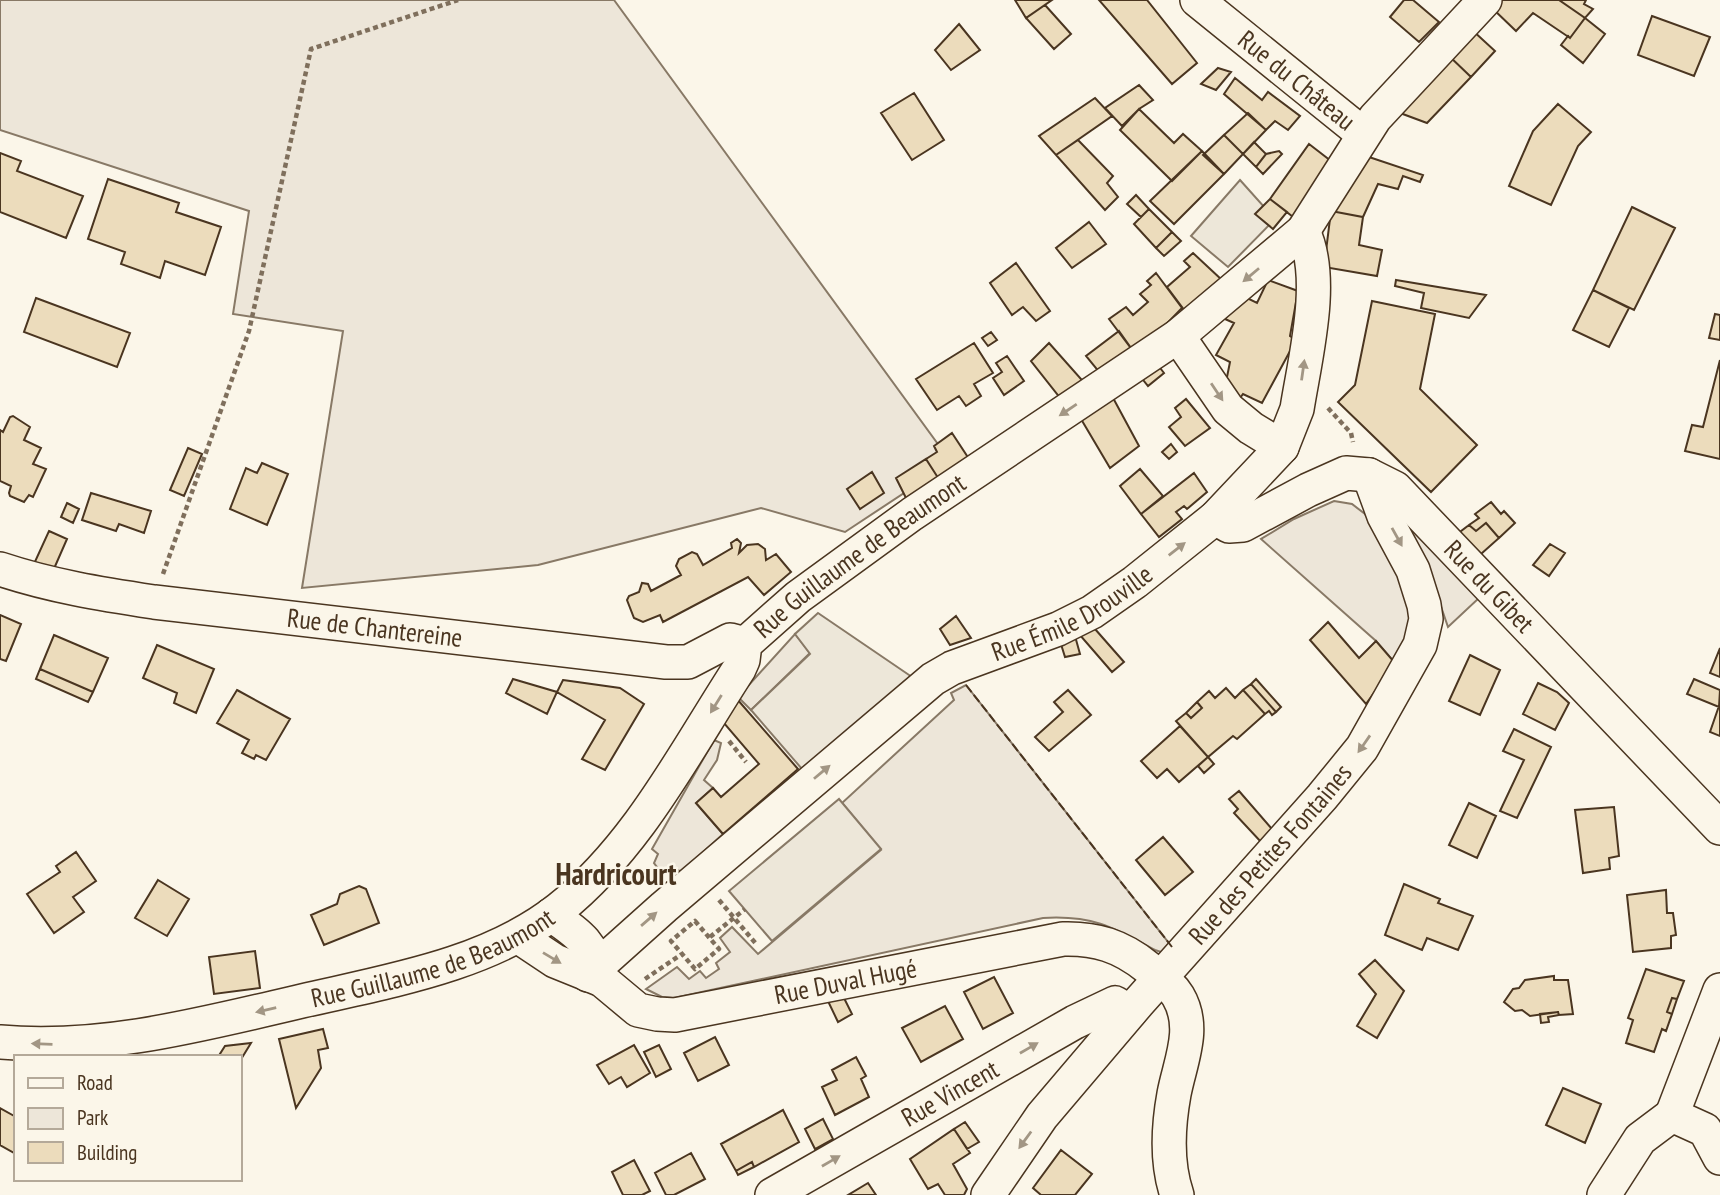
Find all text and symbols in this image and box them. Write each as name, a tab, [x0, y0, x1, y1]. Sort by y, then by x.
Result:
street label: Rue du Château	[1232, 23, 1362, 137]
one-way arrow	[1242, 267, 1260, 283]
one-way arrow	[1298, 359, 1309, 381]
one-way arrow	[1210, 383, 1223, 402]
one-way arrow	[1058, 404, 1078, 417]
street label: Rue Guillaume de Beaumont	[747, 466, 972, 645]
one-way arrow	[1391, 528, 1403, 547]
street label: Rue du Gibet	[1438, 533, 1541, 639]
one-way arrow	[1168, 542, 1185, 557]
street label: Rue Émile Drouville	[987, 557, 1159, 668]
street label: Rue de Chantereine	[285, 601, 464, 654]
one-way arrow	[710, 694, 723, 714]
one-way arrow	[1357, 735, 1371, 753]
street label: Rue des Petites Fontaines	[1181, 757, 1358, 951]
one-way arrow	[813, 764, 831, 780]
district label: Hardricourt	[555, 854, 677, 893]
street label: Rue Guillaume de Beaumont	[308, 901, 561, 1014]
one-way arrow	[640, 911, 658, 927]
street label: Rue Duval Hugé	[771, 951, 919, 1011]
one-way arrow	[543, 952, 562, 965]
one-way arrow	[255, 1004, 277, 1015]
one-way arrow	[30, 1038, 52, 1049]
one-way arrow	[1019, 1043, 1039, 1055]
street label: Rue Vincent	[895, 1052, 1004, 1134]
legend	[14, 1055, 242, 1181]
text: Road	[77, 1069, 113, 1096]
text: Park	[77, 1104, 108, 1131]
one-way arrow	[1018, 1131, 1032, 1149]
text: Building	[77, 1139, 137, 1166]
one-way arrow	[822, 1155, 841, 1167]

